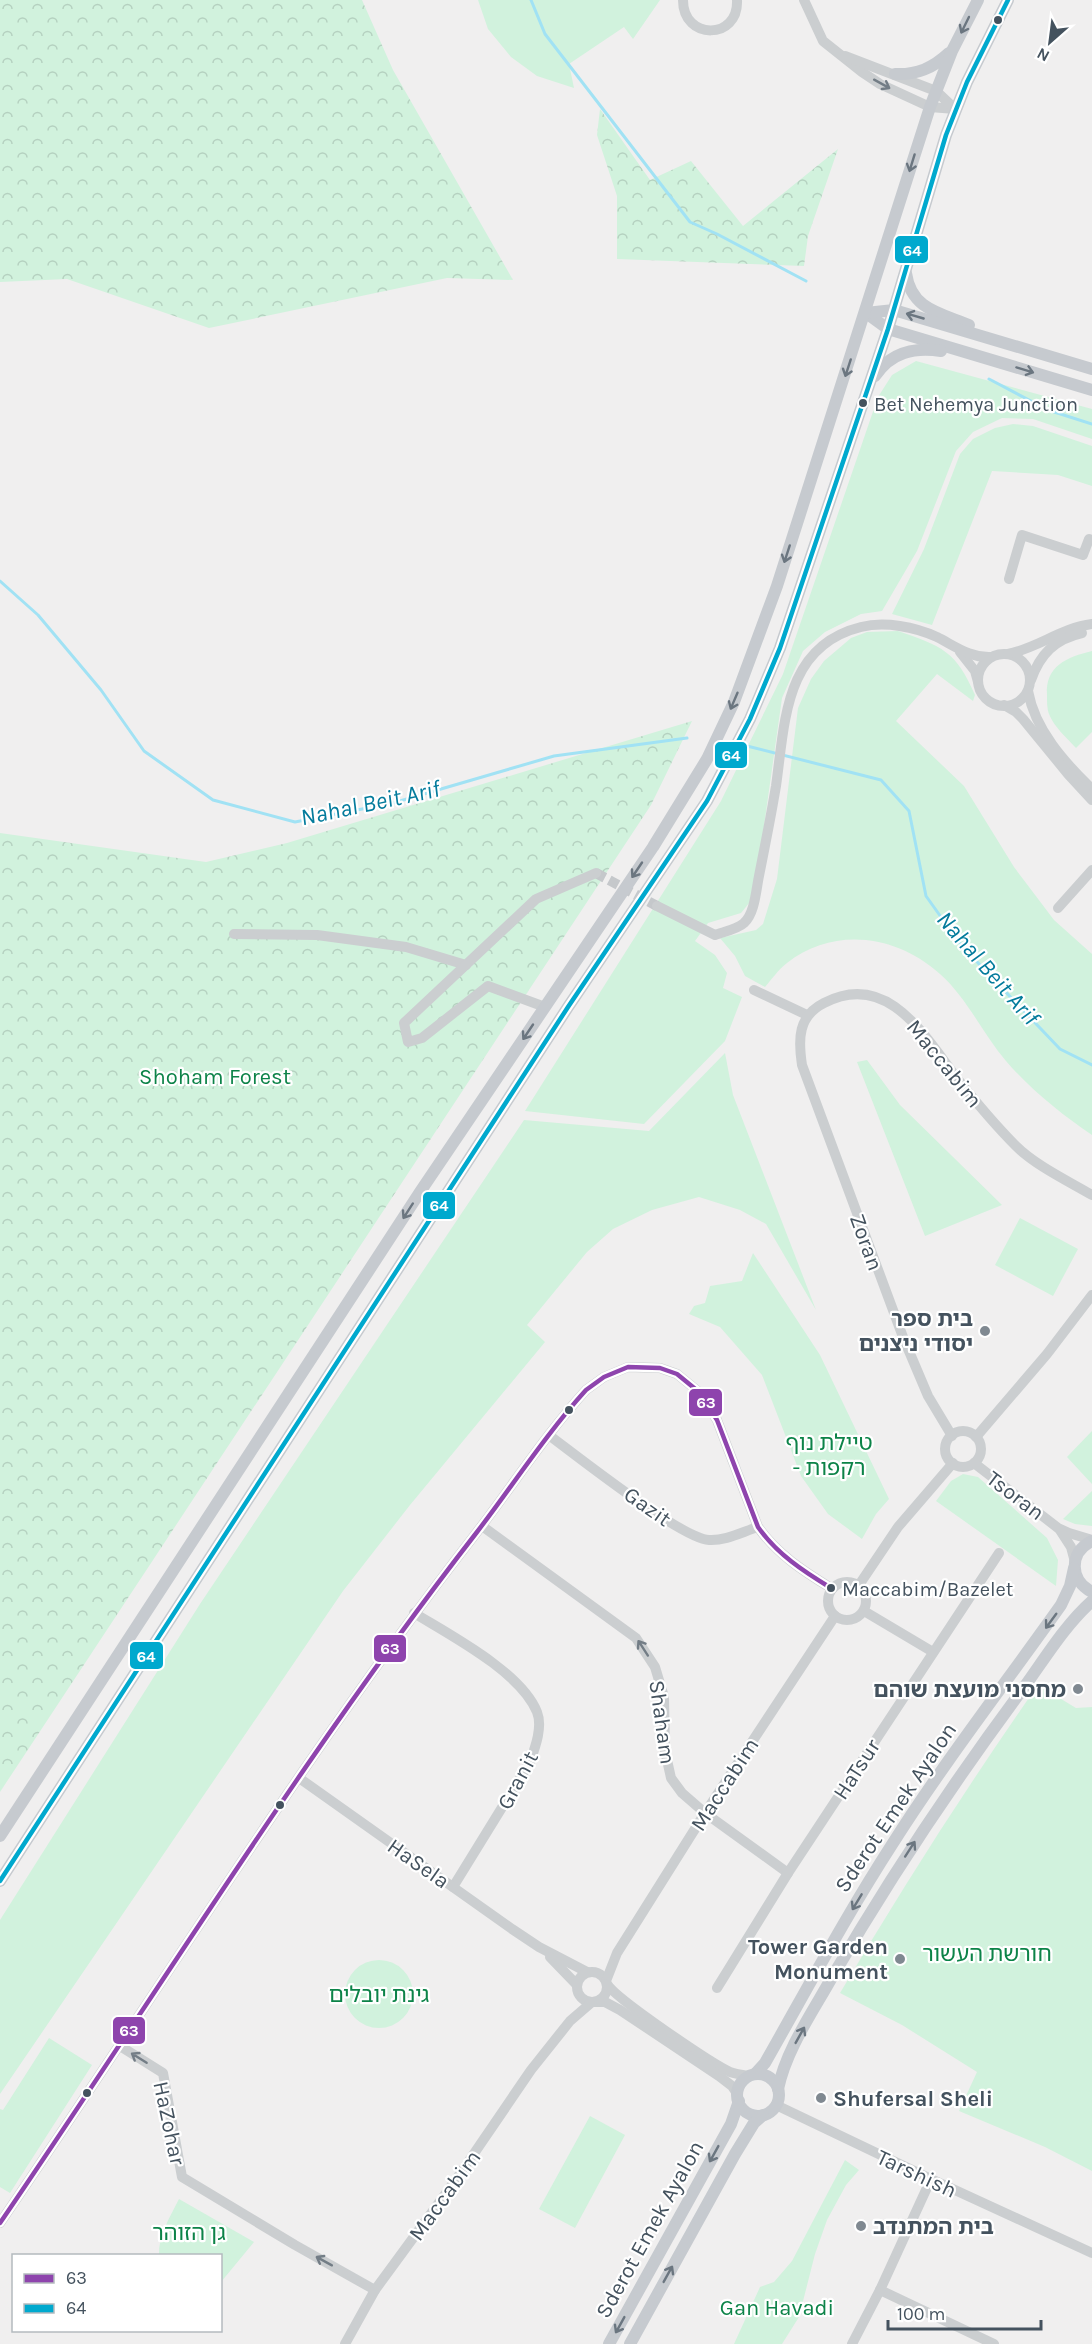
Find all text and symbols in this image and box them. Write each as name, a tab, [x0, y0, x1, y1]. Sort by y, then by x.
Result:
north arrow	[1020, 12, 1080, 72]
unlabelled marker	[992, 14, 1004, 26]
one-way arrow	[958, 16, 970, 34]
text: N	[1034, 44, 1053, 66]
one-way arrow	[873, 79, 891, 90]
one-way arrow	[906, 153, 917, 172]
line badge: 64	[894, 235, 929, 264]
text: 64	[902, 241, 922, 260]
one-way arrow	[906, 310, 925, 321]
one-way arrow	[841, 358, 852, 377]
one-way arrow	[1015, 365, 1034, 376]
place label: Bet Nehemya Junction	[874, 393, 1078, 416]
marker: Bet Nehemya Junction	[857, 397, 869, 409]
one-way arrow	[781, 544, 792, 563]
one-way arrow	[728, 692, 739, 710]
line badge: 64	[714, 741, 748, 769]
text: 64	[721, 746, 741, 765]
water label: Nahal Beit Arif	[298, 774, 445, 831]
one-way arrow	[631, 861, 643, 878]
water label: Nahal Beit Arif	[931, 905, 1047, 1033]
street label: Maccabim	[901, 1014, 988, 1113]
one-way arrow	[522, 1023, 534, 1040]
park label: Shoham Forest	[139, 1064, 291, 1090]
line badge: 64	[422, 1191, 456, 1220]
text: 64	[429, 1196, 449, 1215]
one-way arrow	[401, 1202, 413, 1219]
street label: Zoran	[844, 1210, 888, 1274]
place label: בית ספר יסודי ניצנים	[859, 1306, 973, 1357]
marker: בית ספר יסודי ניצנים	[978, 1324, 992, 1338]
line badge: 63	[688, 1388, 723, 1417]
text: 63	[696, 1393, 716, 1412]
unlabelled marker	[563, 1404, 575, 1416]
park label: טיילת נוף - רקפות	[785, 1430, 873, 1481]
street label: Tsoran	[981, 1466, 1050, 1526]
street label: Gazit	[619, 1481, 676, 1532]
place label: Maccabim/Bazelet	[842, 1578, 1014, 1601]
marker: Maccabim/Bazelet	[825, 1582, 837, 1594]
one-way arrow	[1044, 1612, 1057, 1628]
line badge: 63	[373, 1634, 407, 1663]
text: 63	[380, 1639, 400, 1658]
one-way arrow	[636, 1640, 648, 1657]
line badge: 64	[129, 1641, 164, 1670]
text: 64	[136, 1647, 156, 1666]
place label: מחסני מועצת שוהם	[873, 1677, 1066, 1703]
street label: Shaham	[643, 1678, 681, 1766]
marker: מחסני מועצת שוהם	[1071, 1682, 1085, 1696]
street label: Sderot Emek Ayalon	[829, 1718, 962, 1897]
street label: Maccabim	[685, 1733, 765, 1836]
street label: HaTsur	[828, 1735, 886, 1805]
street label: Granit	[492, 1747, 544, 1814]
unlabelled marker	[274, 1799, 286, 1811]
street label: HaSela	[382, 1833, 454, 1894]
one-way arrow	[904, 1841, 916, 1858]
one-way arrow	[850, 1893, 862, 1910]
place label: Tower Garden Monument	[748, 1934, 888, 1985]
park label: חורשת העשור	[922, 1941, 1052, 1967]
marker: Tower Garden Monument	[893, 1952, 907, 1966]
park label: גינת יובלים	[329, 1982, 429, 2008]
line badge: 63	[112, 2016, 146, 2045]
text: 63	[119, 2021, 139, 2040]
one-way arrow	[795, 2027, 806, 2045]
one-way arrow	[130, 2051, 147, 2064]
street label: HaZohar	[147, 2079, 191, 2168]
place label: Shufersal Sheli	[833, 2086, 993, 2112]
unlabelled marker	[81, 2087, 93, 2099]
marker: Shufersal Sheli	[814, 2091, 828, 2105]
street label: Sderot Emek Ayalon	[590, 2136, 709, 2323]
street label: Tarshish	[872, 2144, 961, 2204]
street label: Maccabim	[403, 2145, 486, 2246]
one-way arrow	[708, 2145, 720, 2162]
place label: בית המתנדב	[873, 2214, 994, 2240]
marker: בית המתנדב	[854, 2219, 868, 2233]
park label: גן הזוהר	[152, 2220, 226, 2246]
legend	[12, 2254, 222, 2332]
one-way arrow	[316, 2255, 333, 2267]
one-way arrow	[663, 2266, 674, 2284]
text: 63	[66, 2267, 87, 2289]
scale bar	[888, 2293, 1041, 2331]
park label: Gan Havadi	[720, 2295, 834, 2321]
text: 64	[66, 2297, 86, 2319]
text: 100 m	[897, 2303, 945, 2325]
one-way arrow	[614, 2315, 625, 2333]

